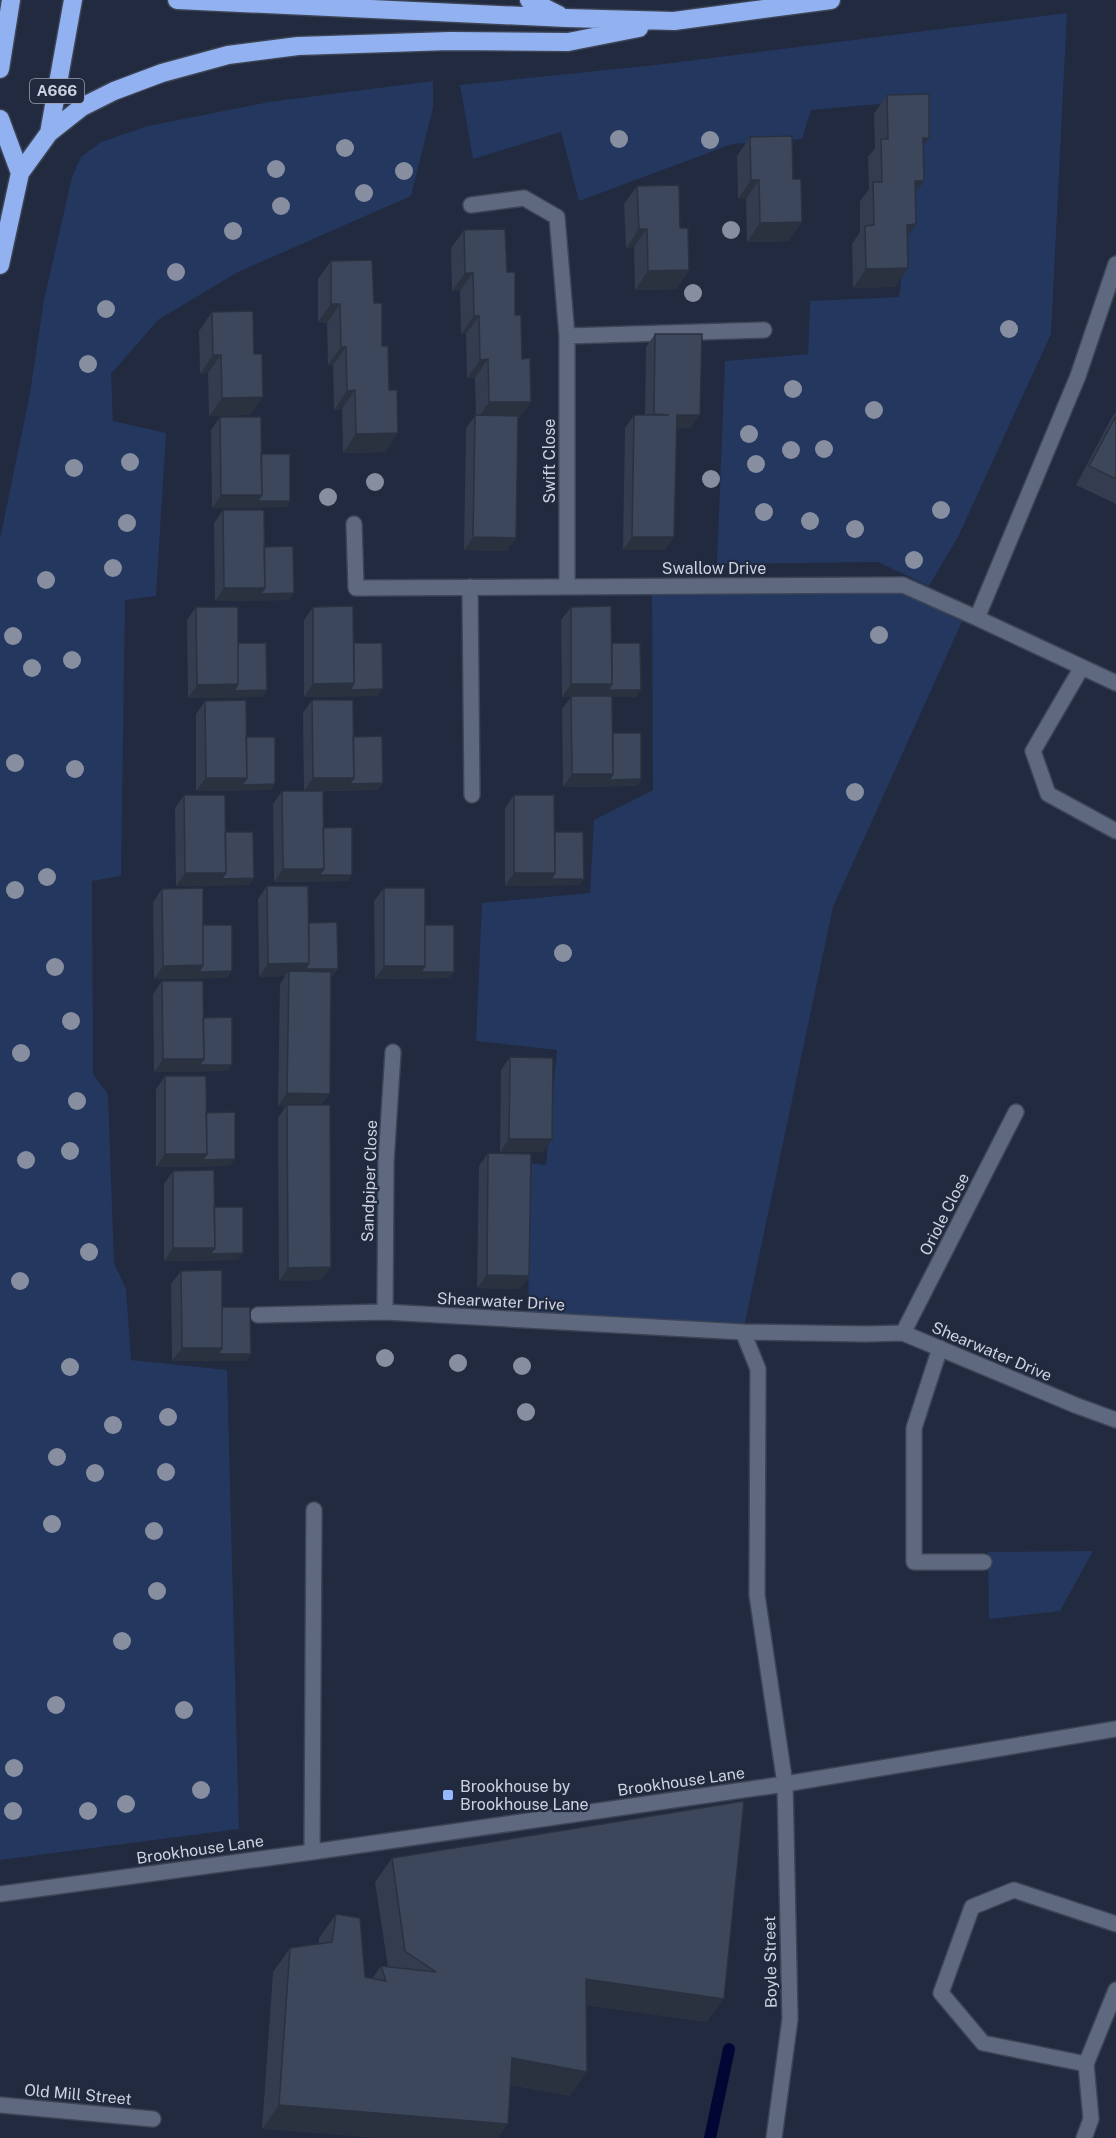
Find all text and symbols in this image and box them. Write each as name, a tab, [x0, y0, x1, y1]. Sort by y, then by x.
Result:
road number: A666	[30, 79, 84, 103]
street label: Swift Close	[540, 419, 559, 503]
street label: Swallow Drive	[662, 559, 766, 578]
street label: Sandpiper Close	[358, 1120, 381, 1242]
street label: Oriole Close	[916, 1170, 973, 1259]
street label: Shearwater Drive	[436, 1289, 566, 1314]
street label: Shearwater Drive	[929, 1318, 1055, 1385]
street label: Brookhouse Lane	[616, 1763, 746, 1800]
place label: Brookhouse by Brookhouse Lane	[460, 1777, 589, 1814]
marker: Brookhouse by Brookhouse Lane	[441, 1788, 455, 1802]
street label: Brookhouse Lane	[135, 1831, 265, 1868]
street label: Boyle Street	[760, 1916, 781, 2008]
street label: Old Mill Street	[23, 2080, 132, 2109]

